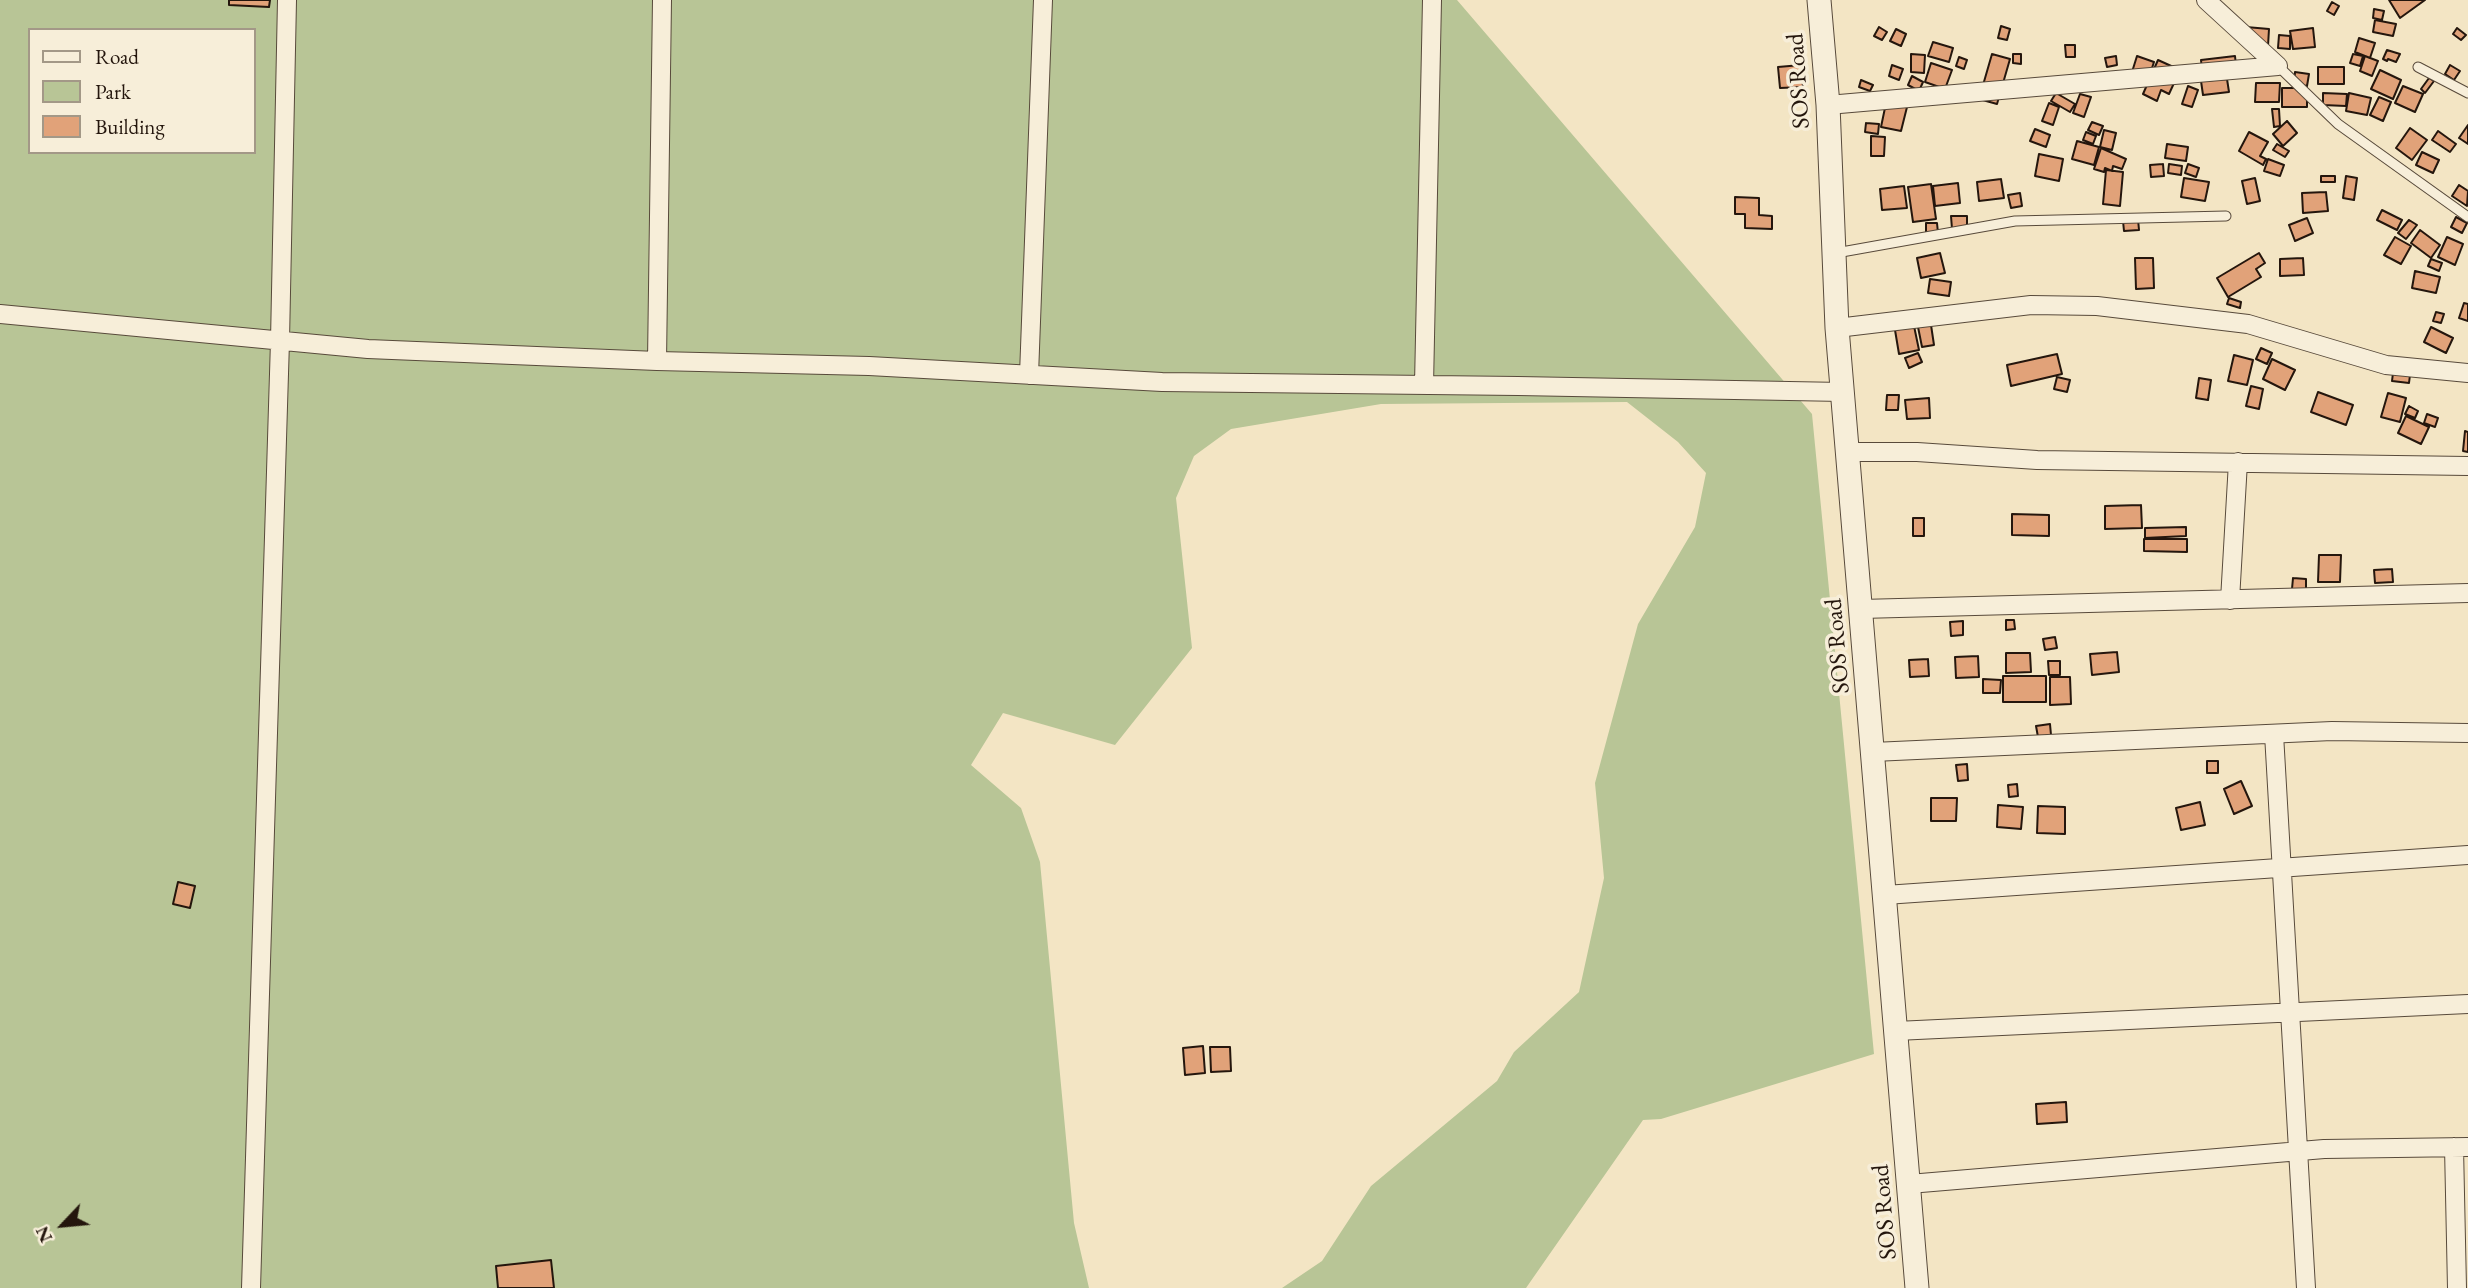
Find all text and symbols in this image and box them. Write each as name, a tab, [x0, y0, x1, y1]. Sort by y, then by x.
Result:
legend	[28, 28, 256, 154]
street label: SOS Road	[1781, 32, 1817, 130]
text: Road	[95, 43, 139, 70]
text: Park	[95, 78, 131, 105]
text: Building	[95, 113, 165, 140]
street label: SOS Road	[1819, 597, 1857, 695]
street label: SOS Road	[1866, 1163, 1904, 1261]
north arrow	[28, 1190, 98, 1260]
text: N	[29, 1222, 58, 1247]

